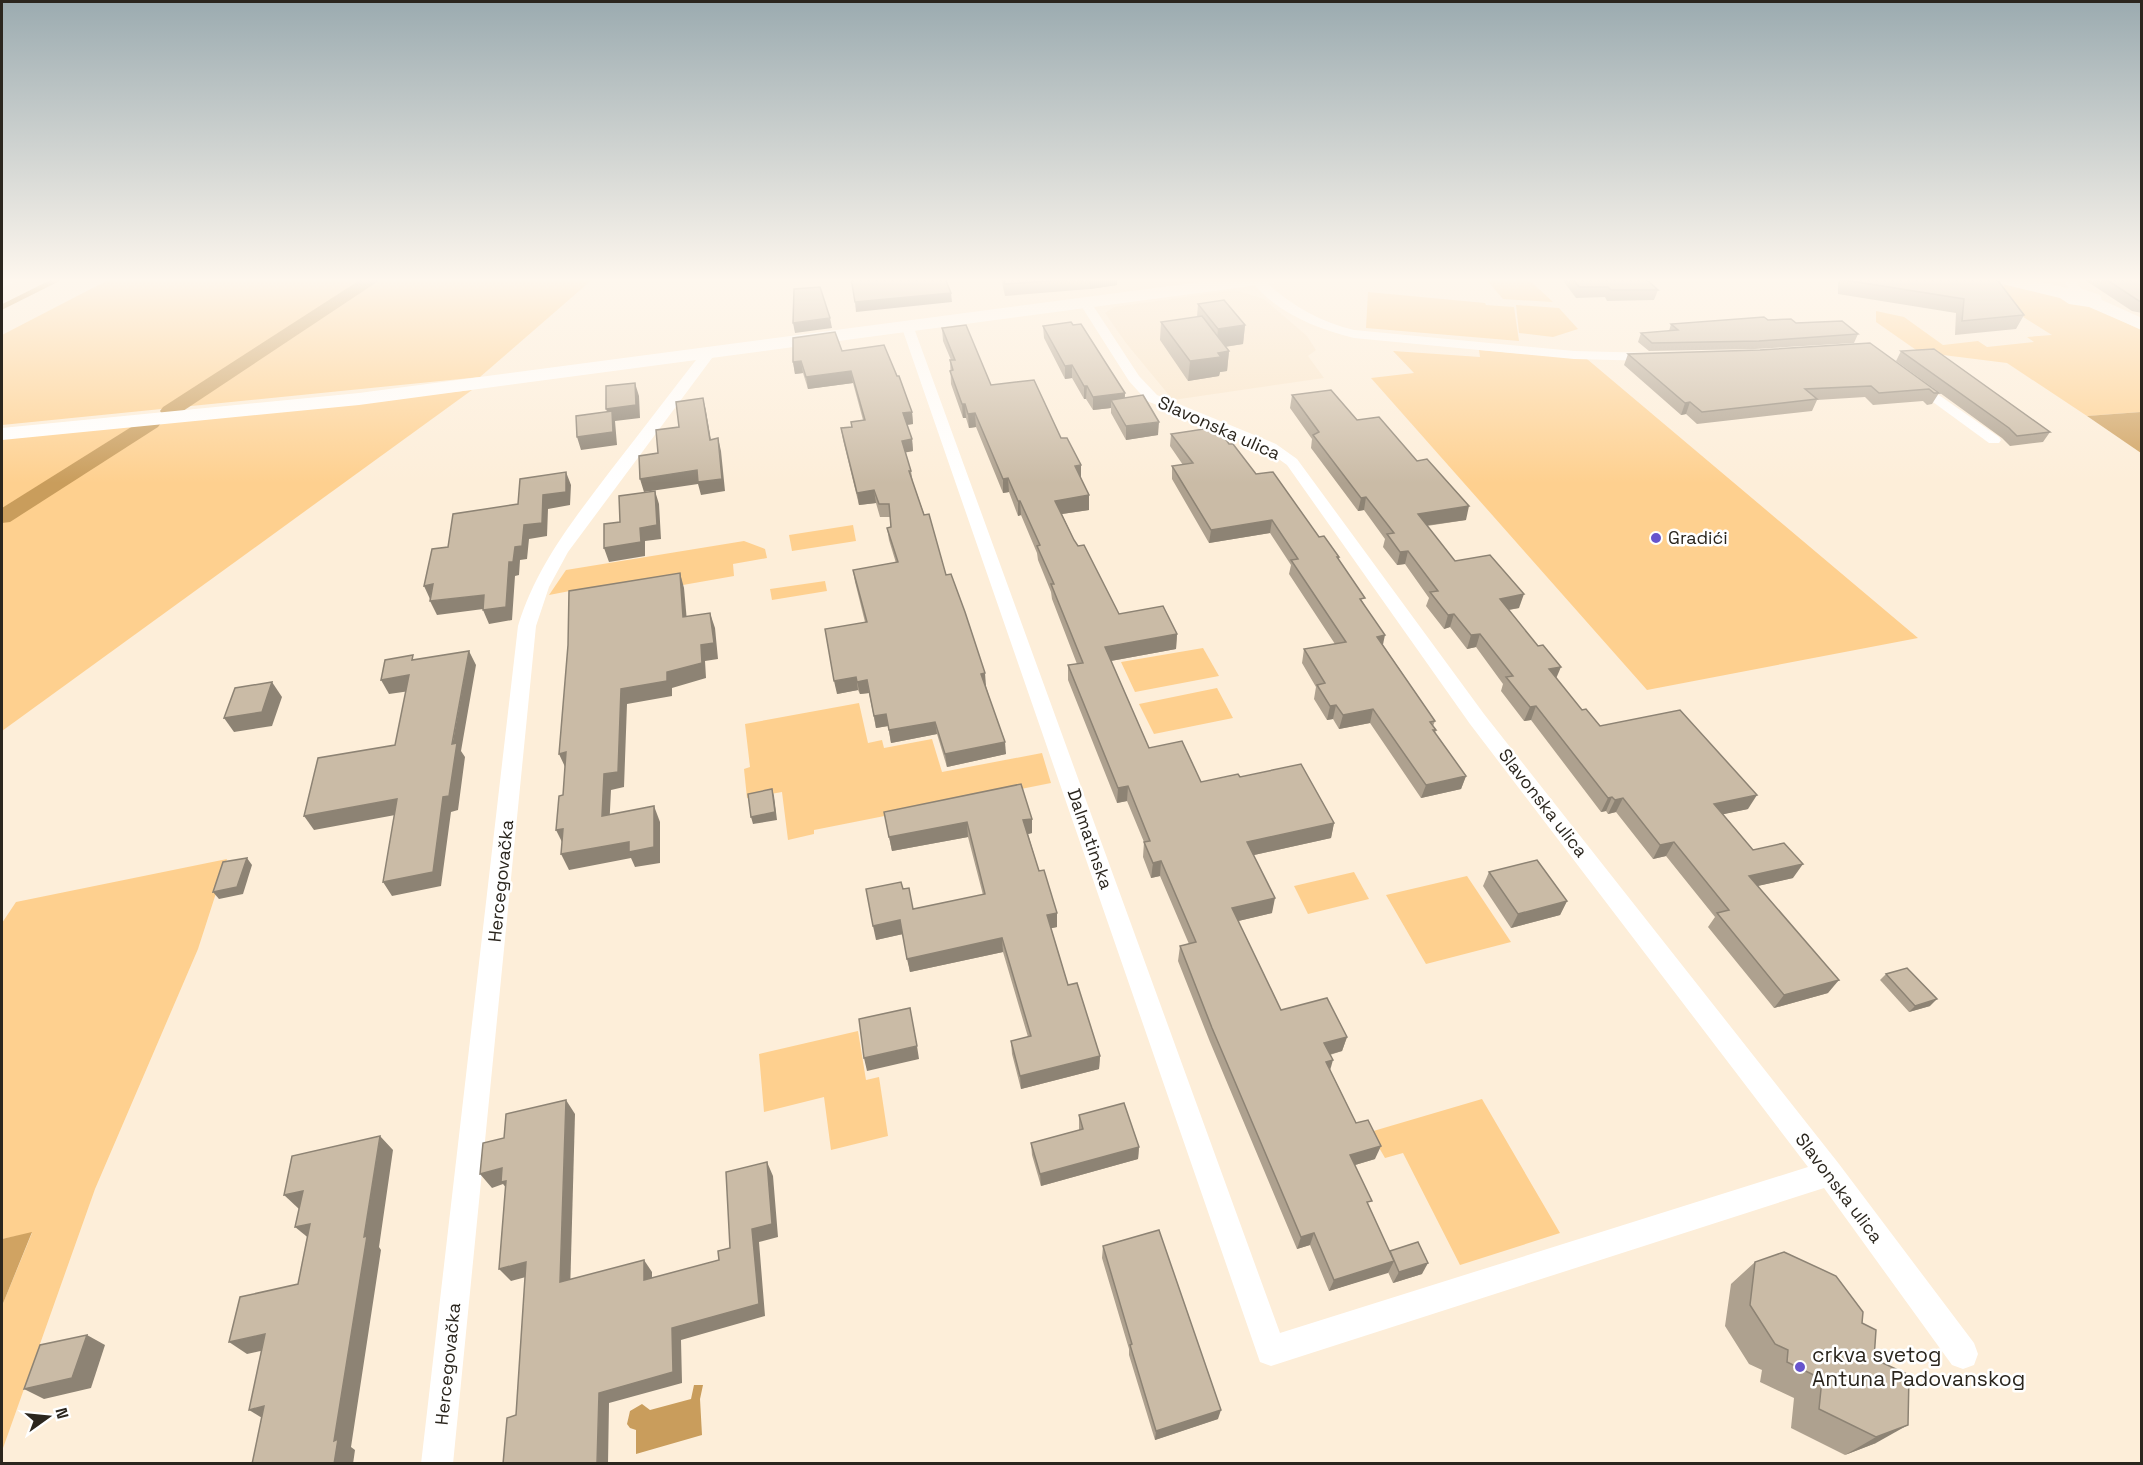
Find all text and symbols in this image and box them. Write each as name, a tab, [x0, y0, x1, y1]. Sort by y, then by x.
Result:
street label: Slavonska ulica	[1154, 390, 1284, 465]
place label: Gradići	[1668, 526, 1728, 549]
marker: Gradići	[1649, 531, 1663, 545]
street label: Slavonska ulica	[1494, 744, 1593, 862]
street label: Dalmatinska	[1063, 785, 1118, 892]
street label: Hercegovačka	[483, 819, 518, 943]
street label: Slavonska ulica	[1791, 1128, 1888, 1247]
street label: Hercegovačka	[430, 1302, 465, 1426]
place label: crkva svetog Antuna Padovanskog	[1812, 1341, 2025, 1392]
marker: crkva svetog Antuna Padovanskog	[1793, 1360, 1807, 1374]
north arrow	[18, 1387, 78, 1447]
text: N	[50, 1405, 74, 1421]

